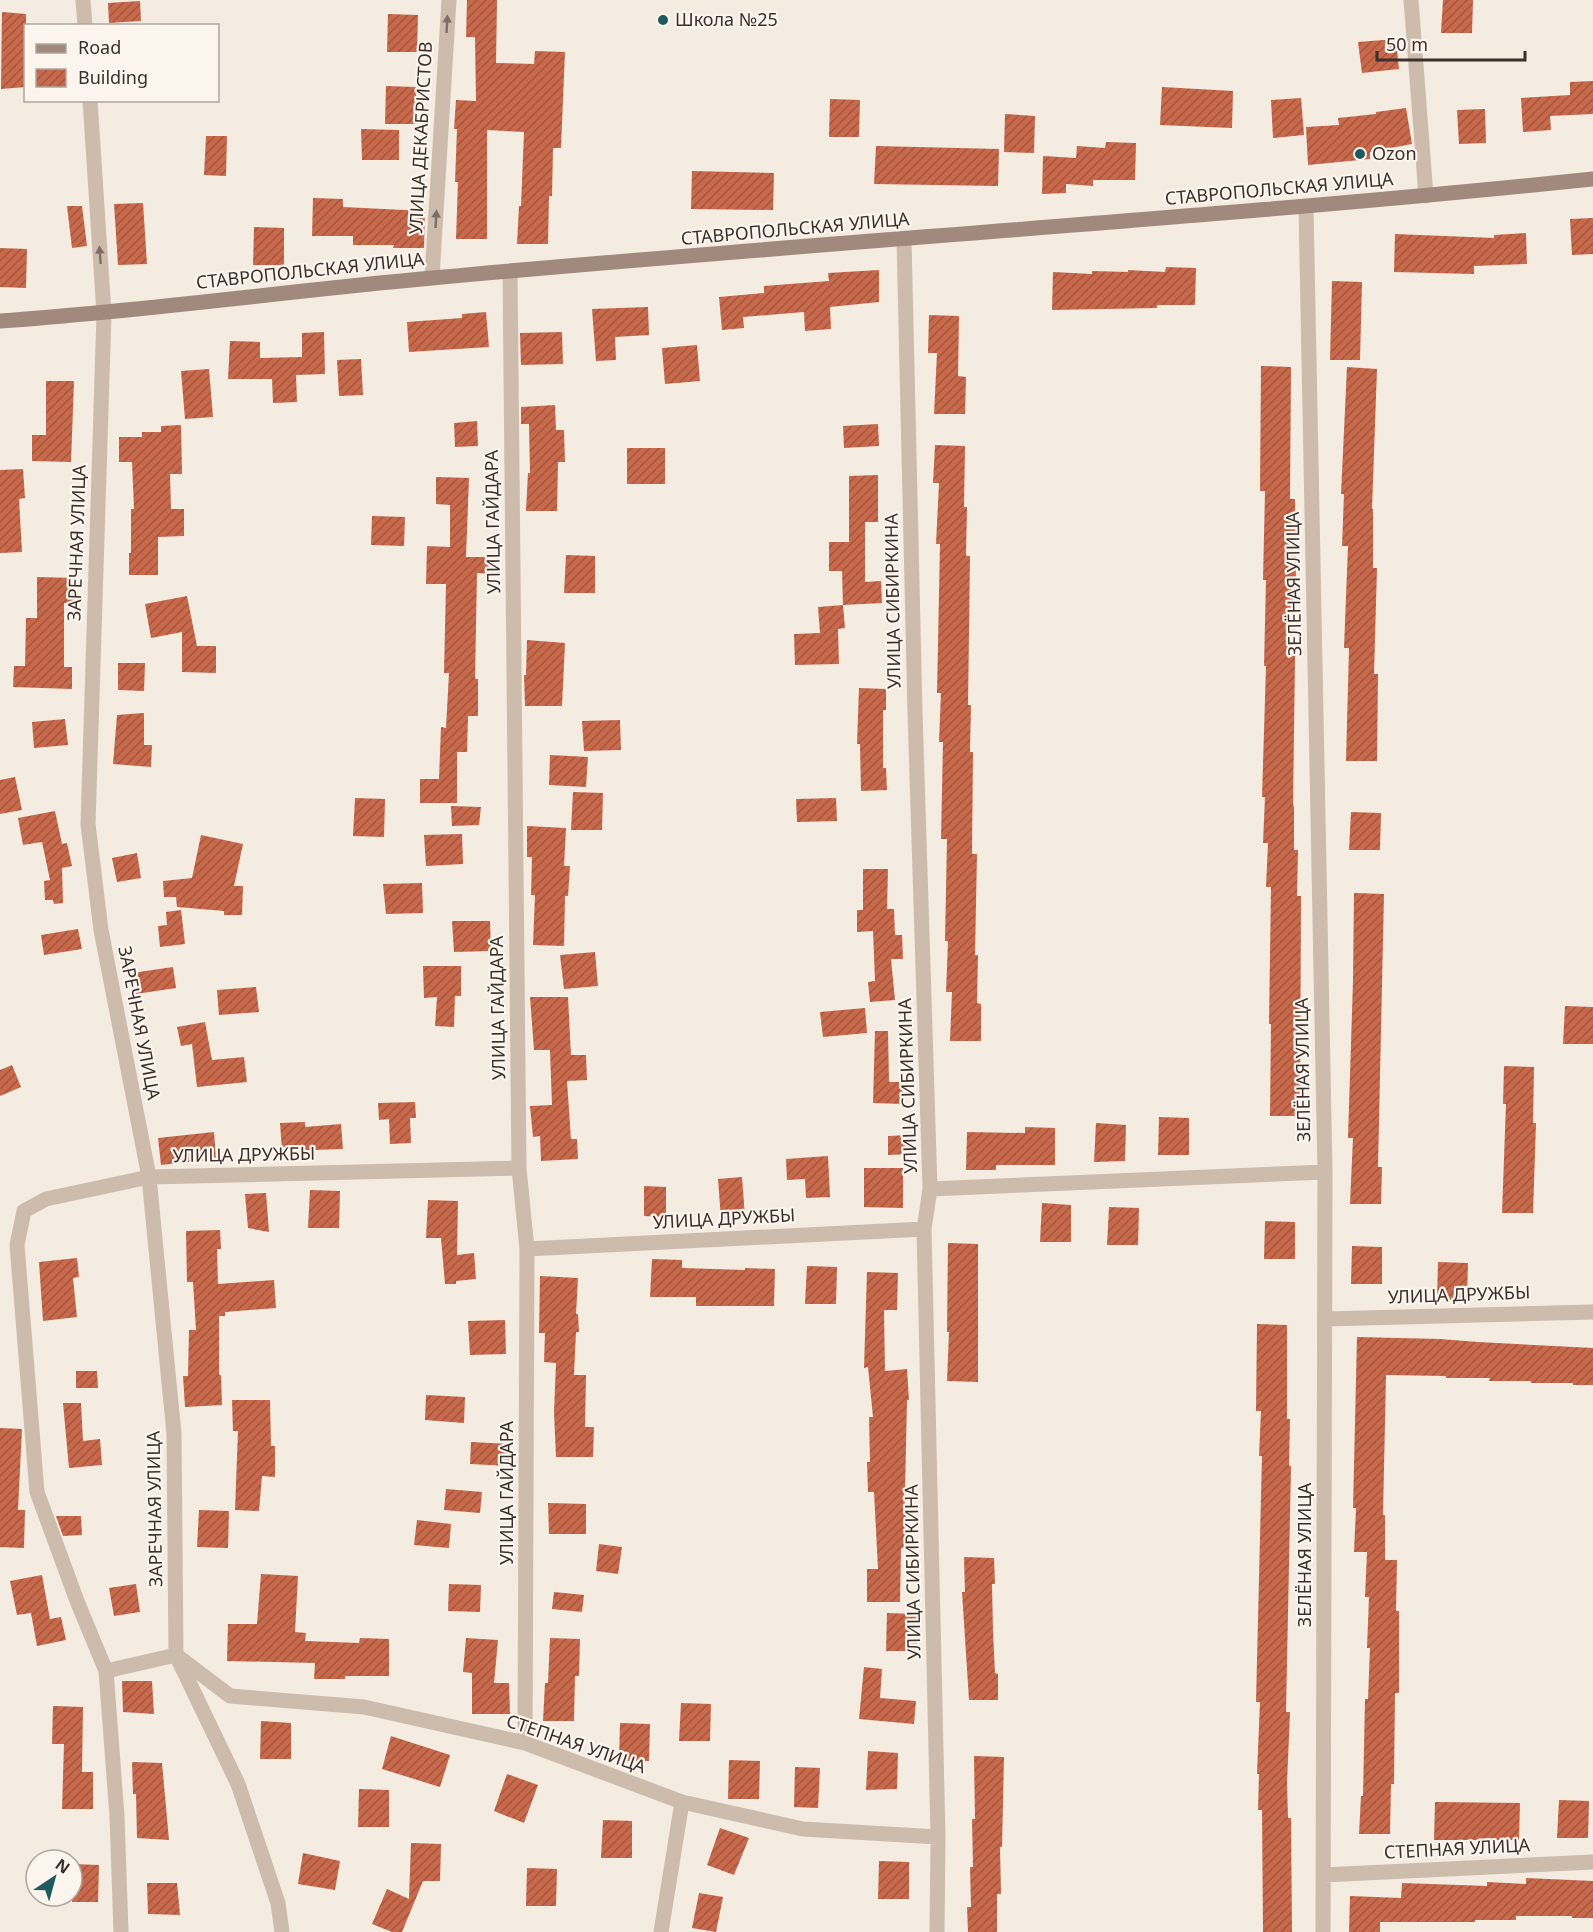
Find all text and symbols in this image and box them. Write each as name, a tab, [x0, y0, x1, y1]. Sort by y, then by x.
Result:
place label: Школа №25	[675, 7, 778, 31]
marker: Школа №25	[656, 13, 670, 27]
one-way arrow	[443, 15, 452, 34]
legend	[24, 24, 219, 102]
scale bar	[1377, 24, 1526, 62]
text: 50 m	[1386, 32, 1428, 56]
text: Road	[78, 35, 121, 59]
street label: УЛИЦА ДЕКАБРИСТОВ	[403, 41, 437, 235]
text: Building	[78, 65, 148, 89]
place label: Ozon	[1372, 141, 1417, 165]
marker: Ozon	[1353, 147, 1367, 161]
street label: СТАВРОПОЛЬСКАЯ УЛИЦА	[1164, 166, 1395, 210]
street label: СТАВРОПОЛЬСКАЯ УЛИЦА	[680, 206, 911, 250]
one-way arrow	[431, 210, 441, 229]
one-way arrow	[95, 246, 105, 265]
street label: СТАВРОПОЛЬСКАЯ УЛИЦА	[195, 246, 426, 294]
street label: УЛИЦА ГАЙДАРА	[479, 449, 505, 594]
street label: ЗАРЕЧНАЯ УЛИЦА	[61, 464, 91, 622]
street label: ЗЕЛЁНАЯ УЛИЦА	[1280, 511, 1306, 656]
street label: УЛИЦА СИБИРКИНА	[878, 513, 906, 689]
street label: УЛИЦА ГАЙДАРА	[484, 935, 510, 1080]
street label: ЗАРЕЧНАЯ УЛИЦА	[113, 944, 167, 1102]
street label: УЛИЦА СИБИРКИНА	[892, 997, 922, 1174]
street label: ЗЕЛЁНАЯ УЛИЦА	[1289, 997, 1315, 1142]
street label: УЛИЦА ДРУЖБЫ	[173, 1141, 315, 1167]
street label: УЛИЦА ДРУЖБЫ	[652, 1202, 796, 1234]
street label: УЛИЦА ДРУЖБЫ	[1387, 1280, 1531, 1308]
street label: УЛИЦА ГАЙДАРА	[494, 1420, 518, 1565]
street label: ЗАРЕЧНАЯ УЛИЦА	[141, 1430, 167, 1587]
street label: ЗЕЛЁНАЯ УЛИЦА	[1292, 1482, 1316, 1627]
street label: УЛИЦА СИБИРКИНА	[898, 1484, 926, 1660]
street label: СТЕПНАЯ УЛИЦА	[503, 1708, 650, 1778]
street label: СТЕПНАЯ УЛИЦА	[1383, 1832, 1531, 1864]
north arrow	[24, 1848, 84, 1908]
text: N	[51, 1853, 75, 1879]

